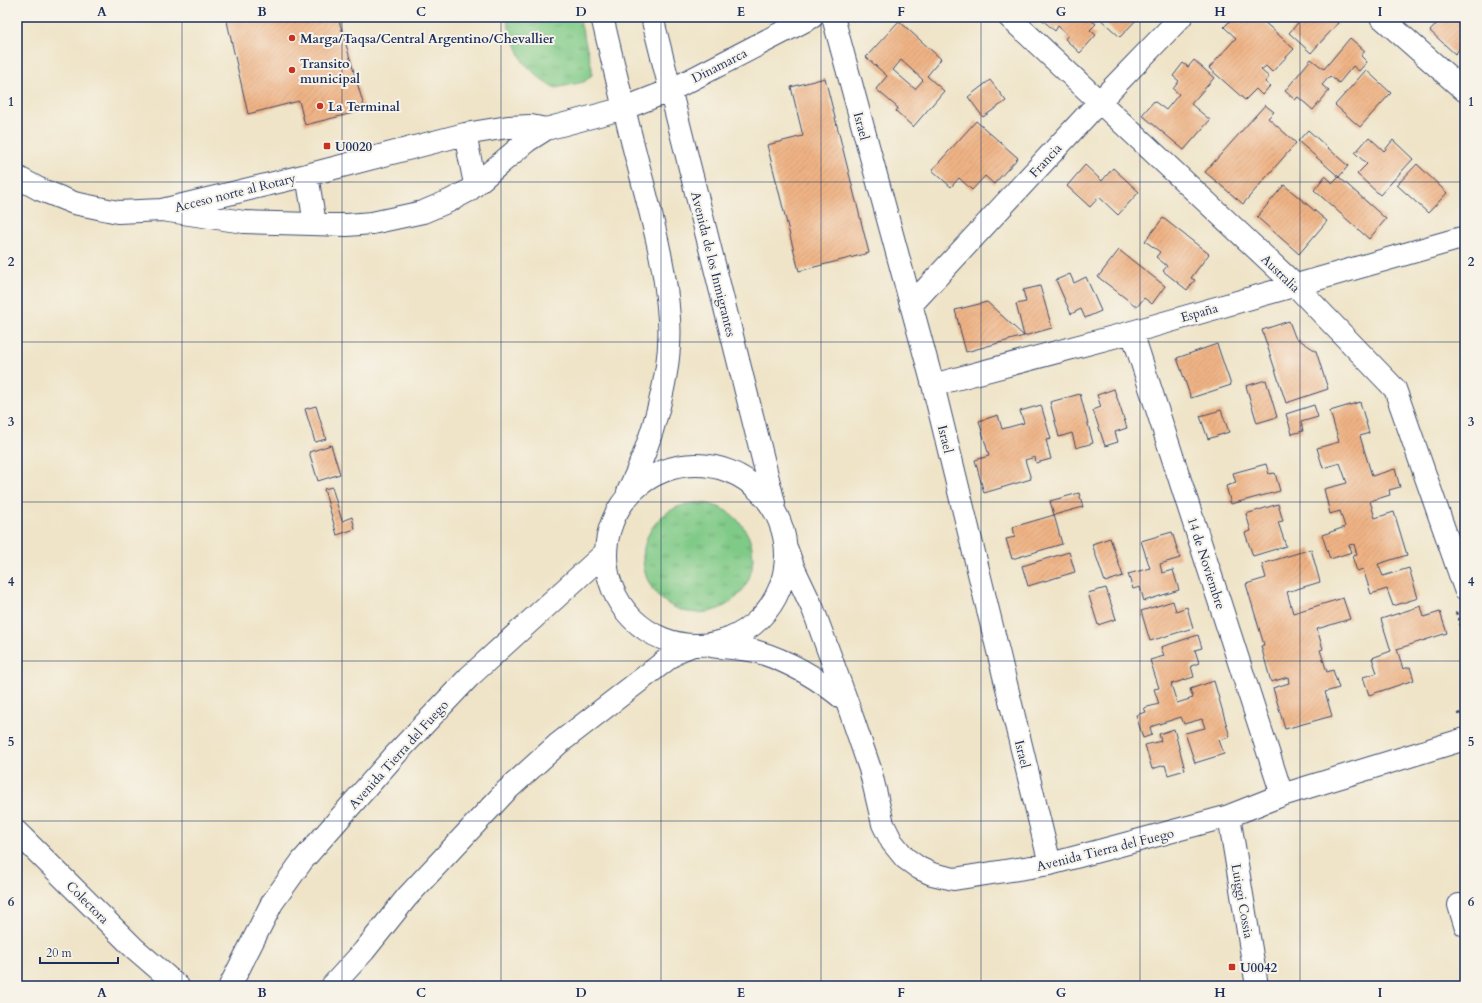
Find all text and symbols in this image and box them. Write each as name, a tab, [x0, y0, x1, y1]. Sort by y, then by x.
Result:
text: A	[97, 3, 107, 21]
text: B	[257, 3, 267, 21]
text: C	[416, 3, 426, 21]
text: D	[575, 3, 587, 21]
text: E	[737, 3, 745, 21]
text: F	[897, 3, 905, 21]
text: G	[1056, 3, 1067, 21]
text: H	[1214, 3, 1226, 21]
text: I	[1377, 3, 1383, 21]
place label: Marga/Taqsa/Central Argentino/Chevallier	[300, 30, 555, 48]
marker: Marga/Taqsa/Central Argentino/Chevallier	[287, 33, 297, 43]
street label: Dinamarca	[689, 44, 751, 88]
place label: Transito municipal	[300, 55, 360, 88]
marker: Transito municipal	[287, 65, 297, 75]
text: 1	[8, 93, 14, 111]
text: 1	[1468, 93, 1474, 111]
place label: La Terminal	[328, 98, 400, 116]
marker: La Terminal	[315, 101, 325, 111]
street label: Israel	[849, 110, 874, 143]
place label: U0020	[335, 138, 373, 156]
street label: Francia	[1025, 140, 1066, 182]
marker: U0020	[322, 141, 332, 151]
street label: Acceso norte al Rotary	[173, 169, 298, 217]
street label: Avenida de los Inmigrantes	[686, 190, 740, 339]
street label: Australia	[1257, 251, 1304, 297]
text: 2	[8, 253, 15, 271]
text: 2	[1468, 253, 1475, 271]
street label: España	[1179, 299, 1220, 327]
text: 3	[8, 413, 15, 431]
text: 3	[1468, 413, 1475, 431]
street label: Israel	[933, 423, 957, 456]
street label: 14 de Noviembre	[1183, 515, 1229, 612]
text: 4	[8, 573, 15, 591]
text: 4	[1468, 573, 1475, 591]
street label: Avenida Tierra del Fuego	[345, 696, 453, 813]
text: 5	[8, 733, 14, 751]
text: 5	[1468, 733, 1474, 751]
street label: Israel	[1010, 738, 1034, 771]
street label: Avenida Tierra del Fuego	[1035, 824, 1176, 876]
street label: Luiggi Cossia	[1227, 863, 1257, 940]
street label: Colectora	[62, 877, 113, 928]
text: 6	[8, 893, 15, 911]
text: 6	[1468, 893, 1475, 911]
scale bar	[40, 939, 118, 965]
text: 20 m	[46, 945, 73, 961]
place label: U0042	[1240, 959, 1278, 977]
marker: U0042	[1227, 962, 1237, 972]
text: A	[97, 984, 107, 1002]
text: B	[257, 984, 267, 1002]
text: C	[416, 984, 426, 1002]
text: D	[575, 984, 587, 1002]
text: E	[737, 984, 745, 1002]
text: F	[897, 984, 905, 1002]
text: G	[1056, 984, 1067, 1002]
text: H	[1214, 984, 1226, 1002]
text: I	[1377, 984, 1383, 1002]

